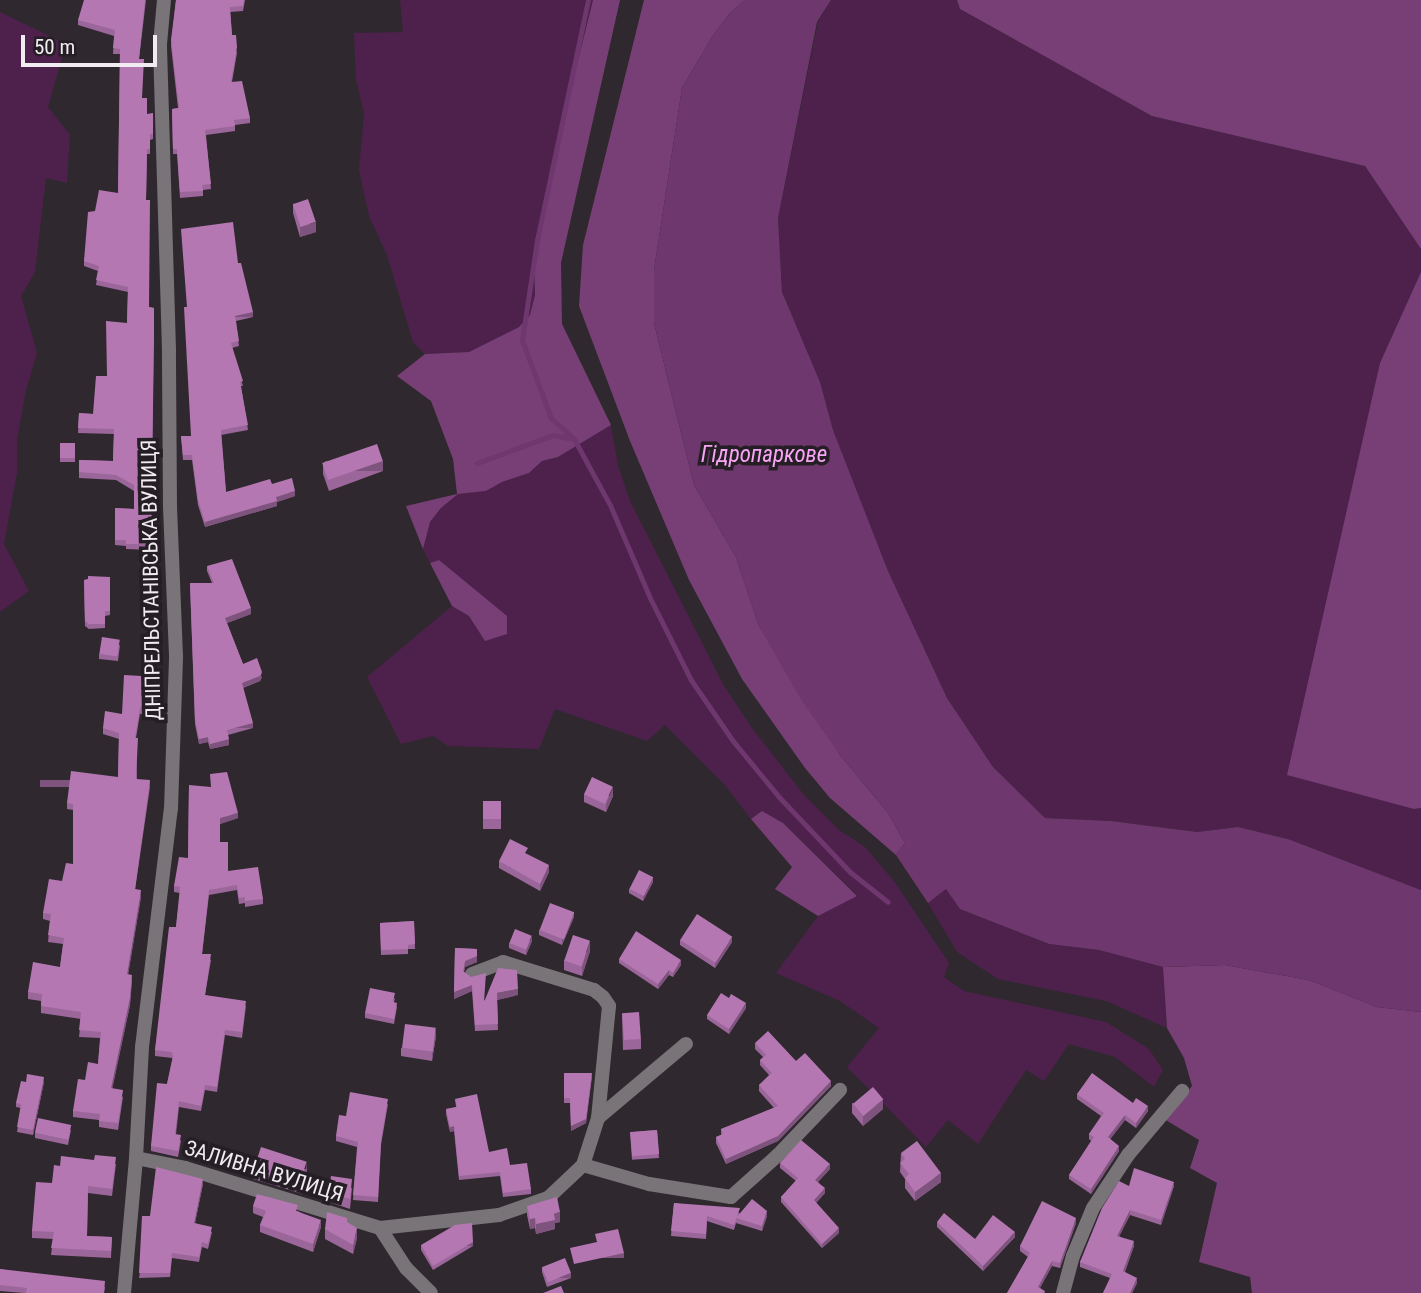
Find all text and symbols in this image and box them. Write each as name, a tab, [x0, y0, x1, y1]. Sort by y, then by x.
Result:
scale bar	[24, 21, 161, 65]
text: 50 m	[34, 35, 75, 59]
street label: ДНІПРЕЛЬСТАНІВСЬКА ВУЛИЦЯ	[136, 439, 166, 721]
water label: Гідропаркове	[701, 441, 827, 469]
street label: ЗАЛИВНА ВУЛИЦЯ	[182, 1135, 346, 1207]

